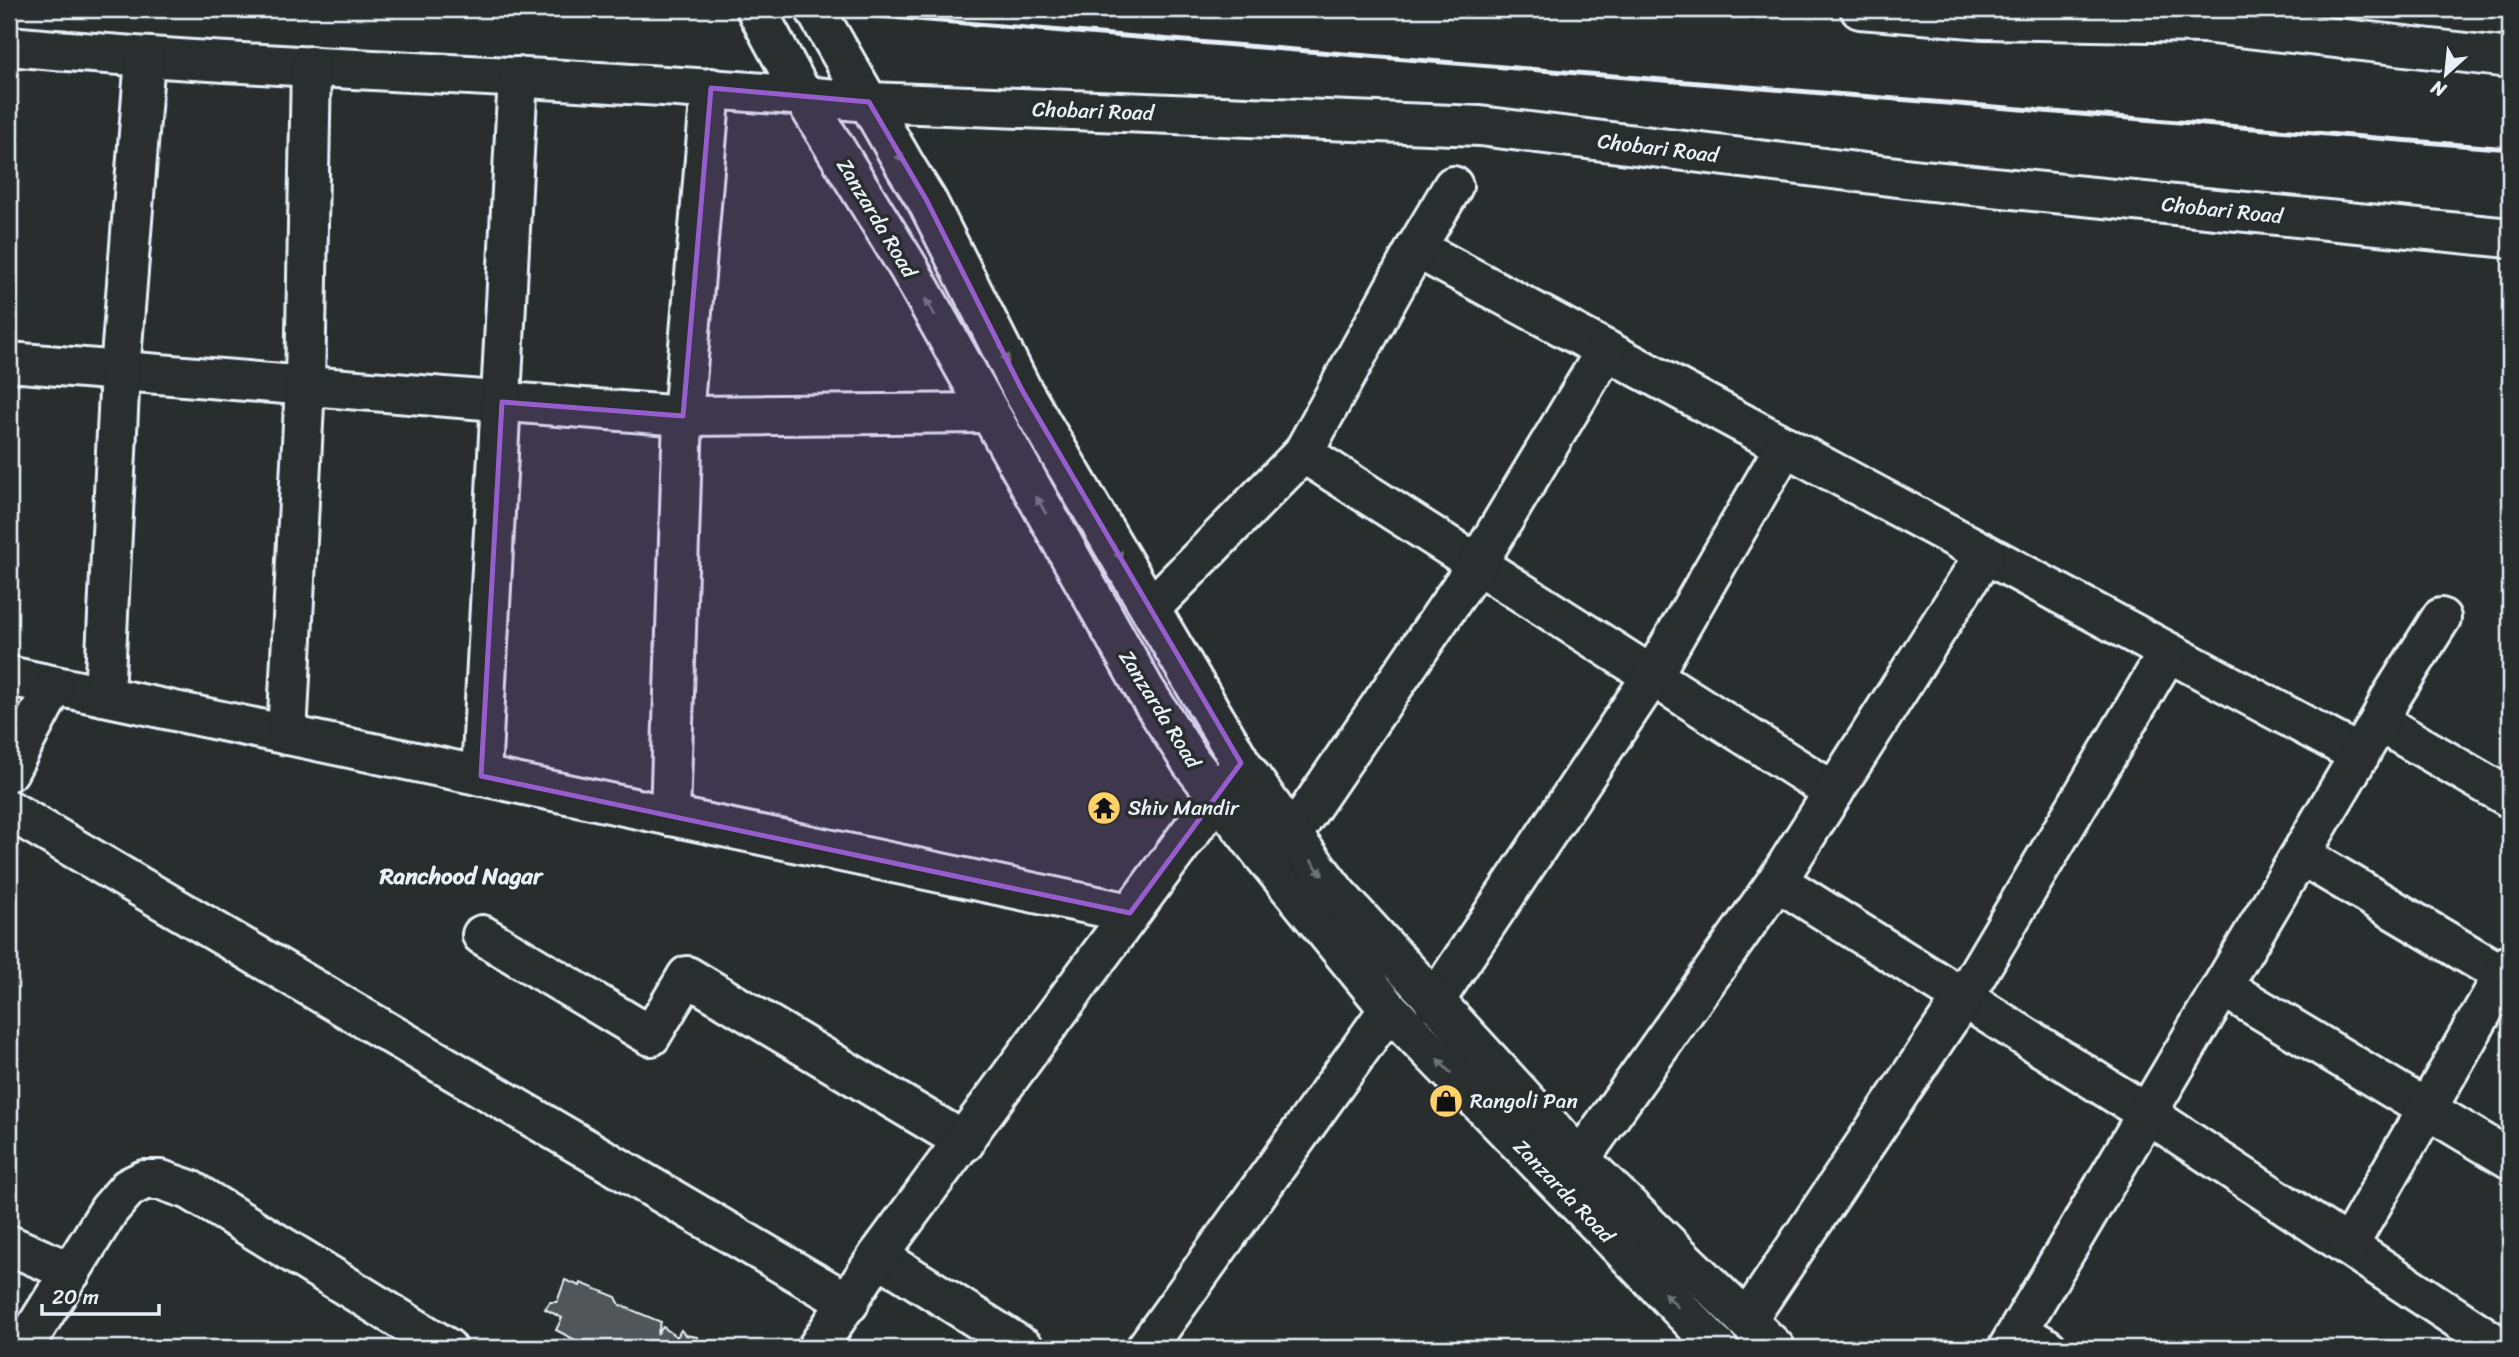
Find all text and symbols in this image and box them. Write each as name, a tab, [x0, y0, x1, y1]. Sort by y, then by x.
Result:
north arrow	[2410, 38, 2480, 108]
text: N	[2424, 71, 2453, 107]
street label: Chobari Road	[1032, 90, 1156, 132]
street label: Chobari Road	[1595, 122, 1722, 174]
one-way arrow	[892, 143, 904, 163]
street label: Zanzarda Road	[826, 151, 929, 287]
street label: Chobari Road	[2160, 185, 2286, 235]
one-way arrow	[924, 297, 936, 317]
one-way arrow	[998, 344, 1009, 364]
one-way arrow	[1035, 496, 1047, 515]
one-way arrow	[1111, 542, 1124, 561]
street label: Zanzarda Road	[1108, 642, 1213, 778]
temple icon: Shiv Mandir	[1085, 789, 1123, 827]
place label: Shiv Mandir	[1128, 789, 1240, 827]
district label: Ranchood Nagar	[379, 856, 544, 897]
one-way arrow	[1309, 859, 1323, 877]
one-way arrow	[1436, 1058, 1452, 1075]
shop icon: Rangoli Pan	[1427, 1082, 1465, 1120]
place label: Rangoli Pan	[1470, 1082, 1578, 1120]
street label: Zanzarda Road	[1504, 1129, 1626, 1254]
scale bar	[42, 1273, 159, 1317]
text: 20 m	[52, 1278, 99, 1316]
one-way arrow	[1662, 1291, 1679, 1308]

